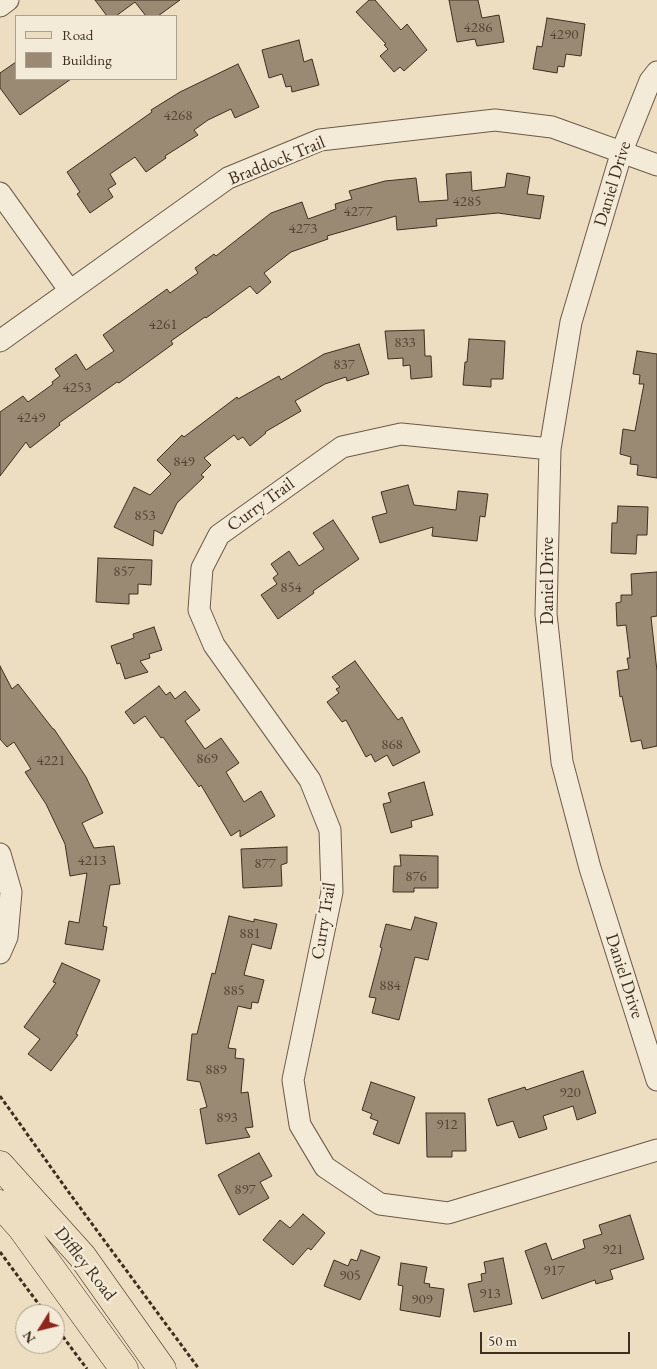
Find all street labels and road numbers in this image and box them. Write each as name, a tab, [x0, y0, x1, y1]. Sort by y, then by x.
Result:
street label: Braddock Trail	[225, 132, 329, 190]
street label: Daniel Drive	[590, 139, 636, 229]
street label: Curry Trail	[223, 473, 299, 537]
street label: Daniel Drive	[537, 537, 559, 625]
street label: Curry Trail	[307, 881, 341, 961]
street label: Daniel Drive	[600, 931, 648, 1021]
street label: Diffley Road	[49, 1223, 121, 1305]

